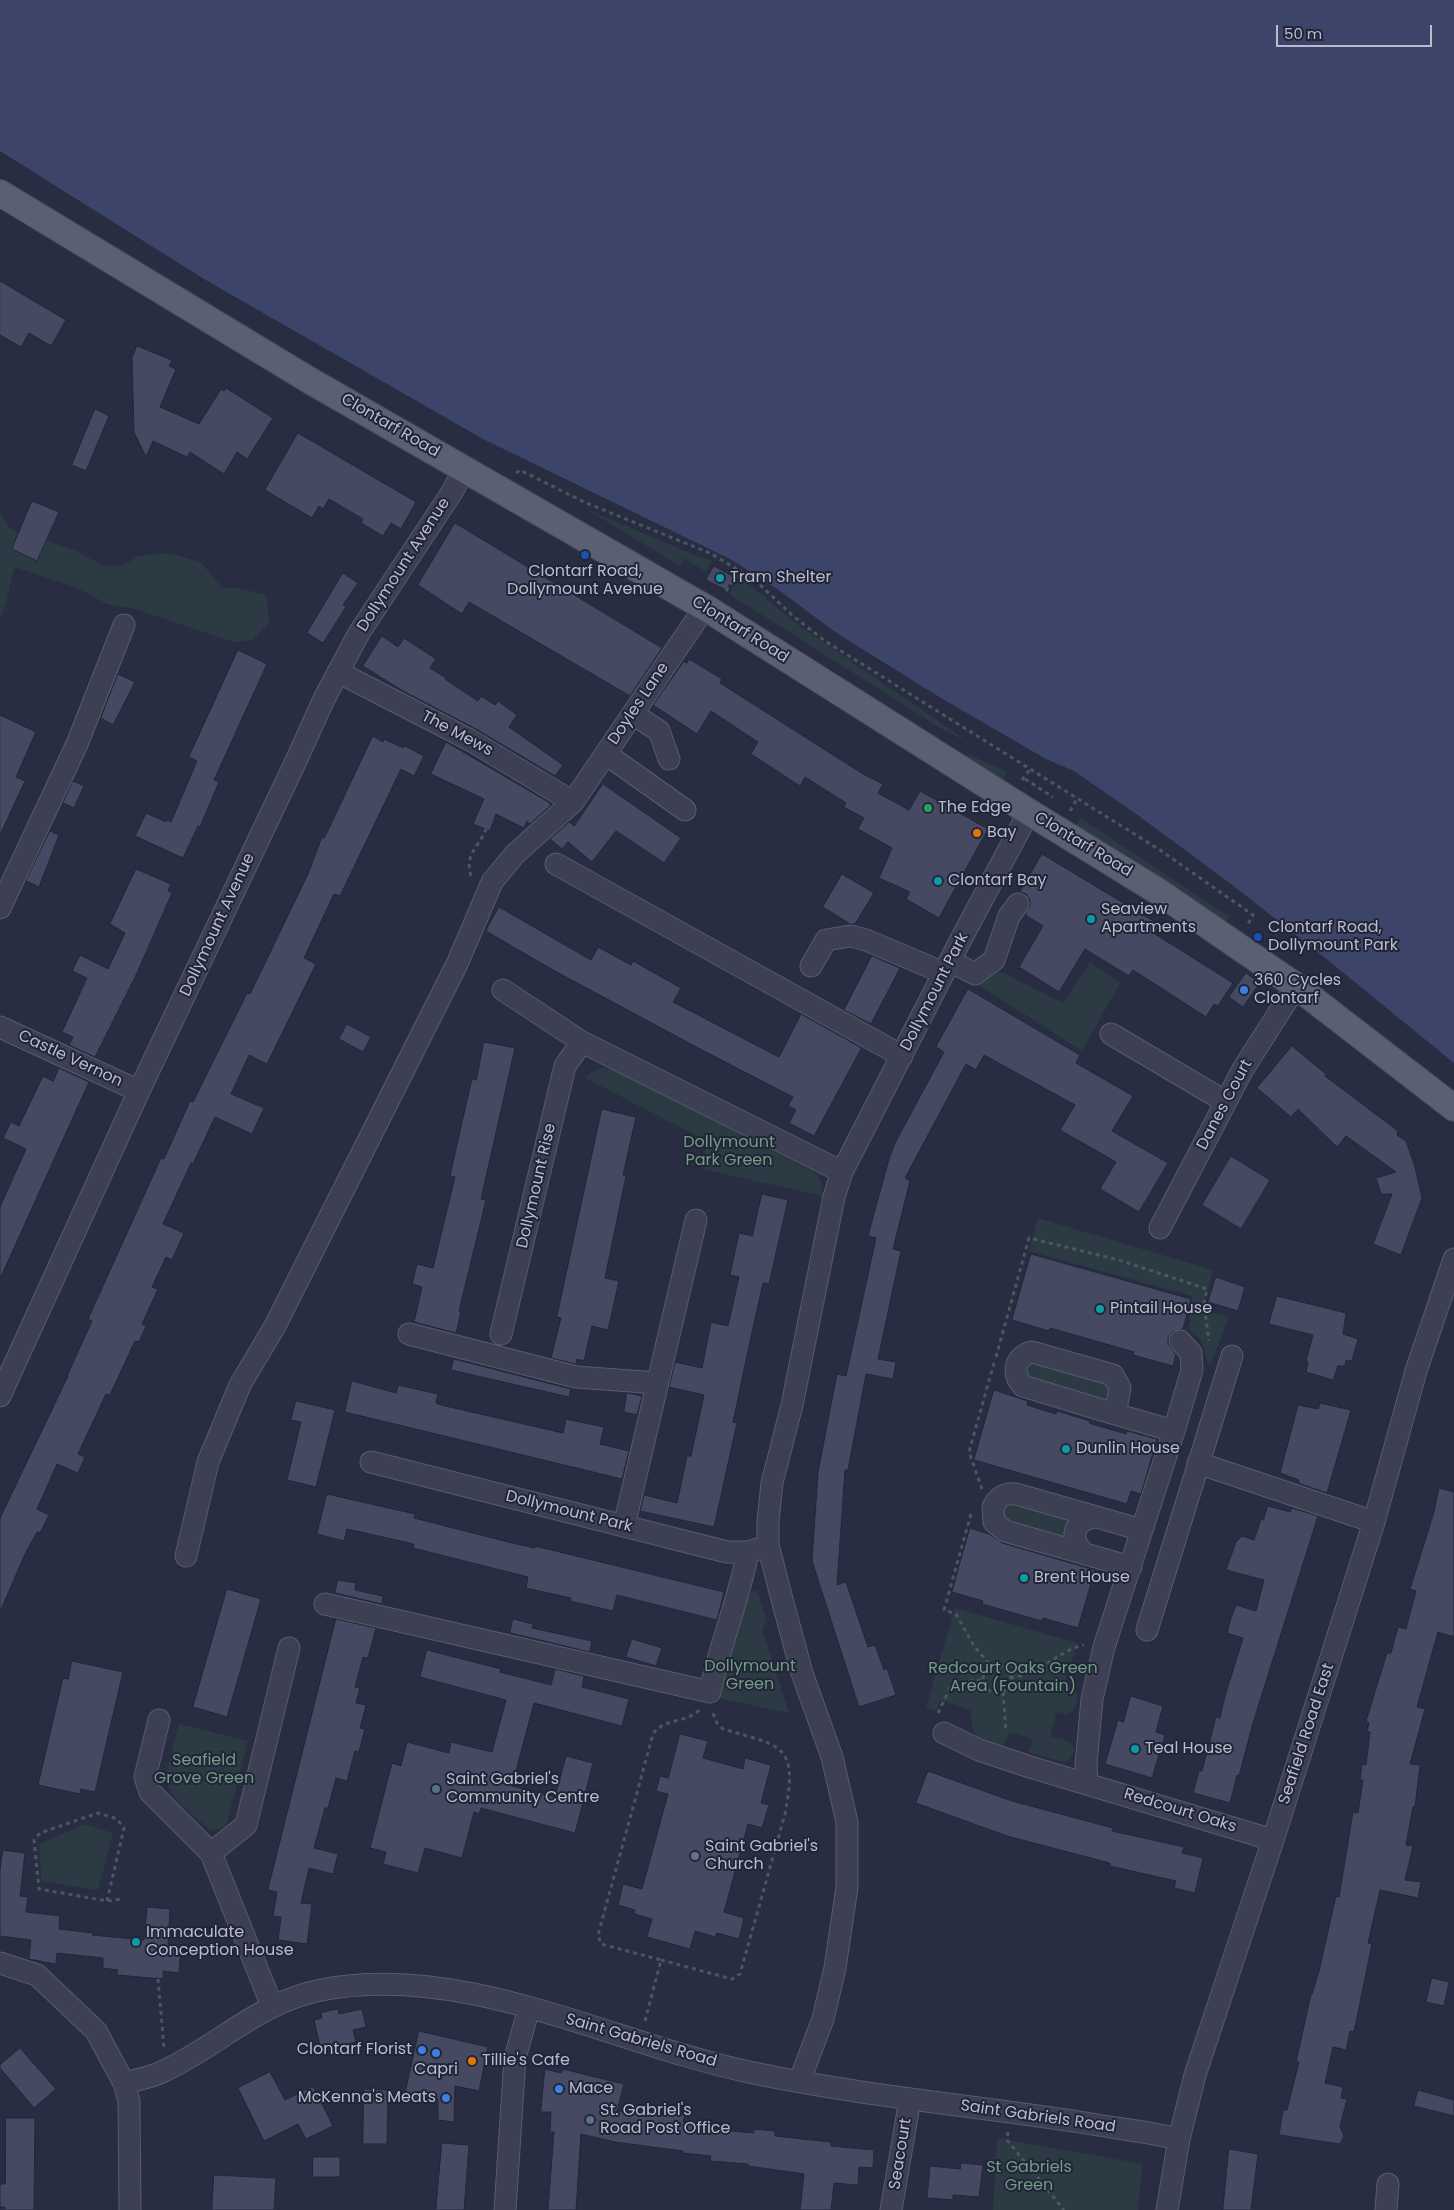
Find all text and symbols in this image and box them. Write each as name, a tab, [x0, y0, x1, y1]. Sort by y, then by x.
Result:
scale bar	[1279, 15, 1435, 47]
text: 50 m	[1284, 23, 1322, 44]
street label: Clontarf Road	[337, 390, 443, 462]
street label: Dollymount Avenue	[354, 494, 454, 636]
marker: Clontarf Road, Dollymount Avenue	[579, 549, 591, 561]
place label: Clontarf Road, Dollymount Avenue	[507, 562, 663, 600]
place label: Tram Shelter	[730, 568, 831, 588]
marker: Tram Shelter	[714, 572, 726, 584]
street label: Clontarf Road	[688, 593, 792, 667]
street label: Doyles Lane	[604, 659, 674, 749]
street label: The Mews	[418, 707, 496, 761]
place label: The Edge	[938, 798, 1011, 818]
marker: The Edge	[922, 802, 934, 814]
street label: Clontarf Road	[1031, 808, 1135, 882]
place label: Bay	[987, 823, 1017, 843]
marker: Bay	[971, 827, 983, 839]
street label: Dollymount Avenue	[176, 850, 260, 1000]
place label: Clontarf Bay	[948, 871, 1047, 891]
marker: Clontarf Bay	[932, 875, 944, 887]
place label: Seaview Apartments	[1101, 900, 1196, 938]
marker: Seaview Apartments	[1085, 913, 1097, 925]
place label: Clontarf Road, Dollymount Park	[1268, 918, 1398, 956]
street label: Dollymount Park	[897, 930, 973, 1054]
marker: Clontarf Road, Dollymount Park	[1252, 931, 1264, 943]
place label: 360 Cycles Clontarf	[1254, 971, 1341, 1009]
marker: 360 Cycles Clontarf	[1238, 984, 1250, 996]
street label: Castle Vernon	[15, 1026, 125, 1092]
street label: Danes Court	[1193, 1057, 1257, 1153]
street label: Dollymount Rise	[513, 1122, 561, 1250]
park label: Dollymount Park Green	[683, 1133, 775, 1171]
place label: Pintail House	[1110, 1299, 1212, 1319]
marker: Pintail House	[1094, 1303, 1106, 1315]
place label: Dunlin House	[1076, 1439, 1180, 1459]
marker: Dunlin House	[1060, 1443, 1072, 1455]
street label: Dollymount Park	[504, 1487, 634, 1537]
place label: Brent House	[1034, 1568, 1130, 1588]
marker: Brent House	[1018, 1572, 1030, 1584]
park label: Dollymount Green	[704, 1657, 796, 1695]
park label: Redcourt Oaks Green Area (Fountain)	[928, 1659, 1098, 1697]
street label: Seafield Road East	[1275, 1661, 1339, 1807]
place label: Teal House	[1145, 1739, 1232, 1759]
marker: Teal House	[1129, 1743, 1141, 1755]
park label: Seafield Grove Green	[154, 1751, 254, 1789]
place label: Saint Gabriel's Community Centre	[446, 1770, 599, 1808]
marker: Saint Gabriel's Community Centre	[430, 1783, 442, 1795]
street label: Redcourt Oaks	[1121, 1785, 1239, 1837]
place label: Saint Gabriel's Church	[705, 1837, 818, 1875]
marker: Saint Gabriel's Church	[689, 1850, 701, 1862]
place label: Immaculate Conception House	[146, 1923, 294, 1961]
marker: Immaculate Conception House	[130, 1936, 142, 1948]
street label: Saint Gabriels Road	[563, 2010, 719, 2072]
place label: Clontarf Florist	[297, 2040, 412, 2060]
marker: Clontarf Florist	[416, 2044, 428, 2056]
marker: Capri	[430, 2047, 442, 2059]
place label: Tillie's Cafe	[482, 2051, 570, 2071]
marker: Tillie's Cafe	[466, 2055, 478, 2067]
place label: Capri	[414, 2060, 458, 2080]
place label: Mace	[569, 2079, 613, 2099]
marker: Mace	[553, 2083, 565, 2095]
place label: McKenna's Meats	[298, 2088, 436, 2108]
marker: McKenna's Meats	[440, 2092, 452, 2104]
street label: Saint Gabriels Road	[959, 2097, 1117, 2137]
place label: St. Gabriel's Road Post Office	[600, 2101, 730, 2139]
marker: St. Gabriel's Road Post Office	[584, 2114, 596, 2126]
street label: Seacourt	[886, 2117, 916, 2191]
park label: St Gabriels Green	[986, 2158, 1072, 2196]

